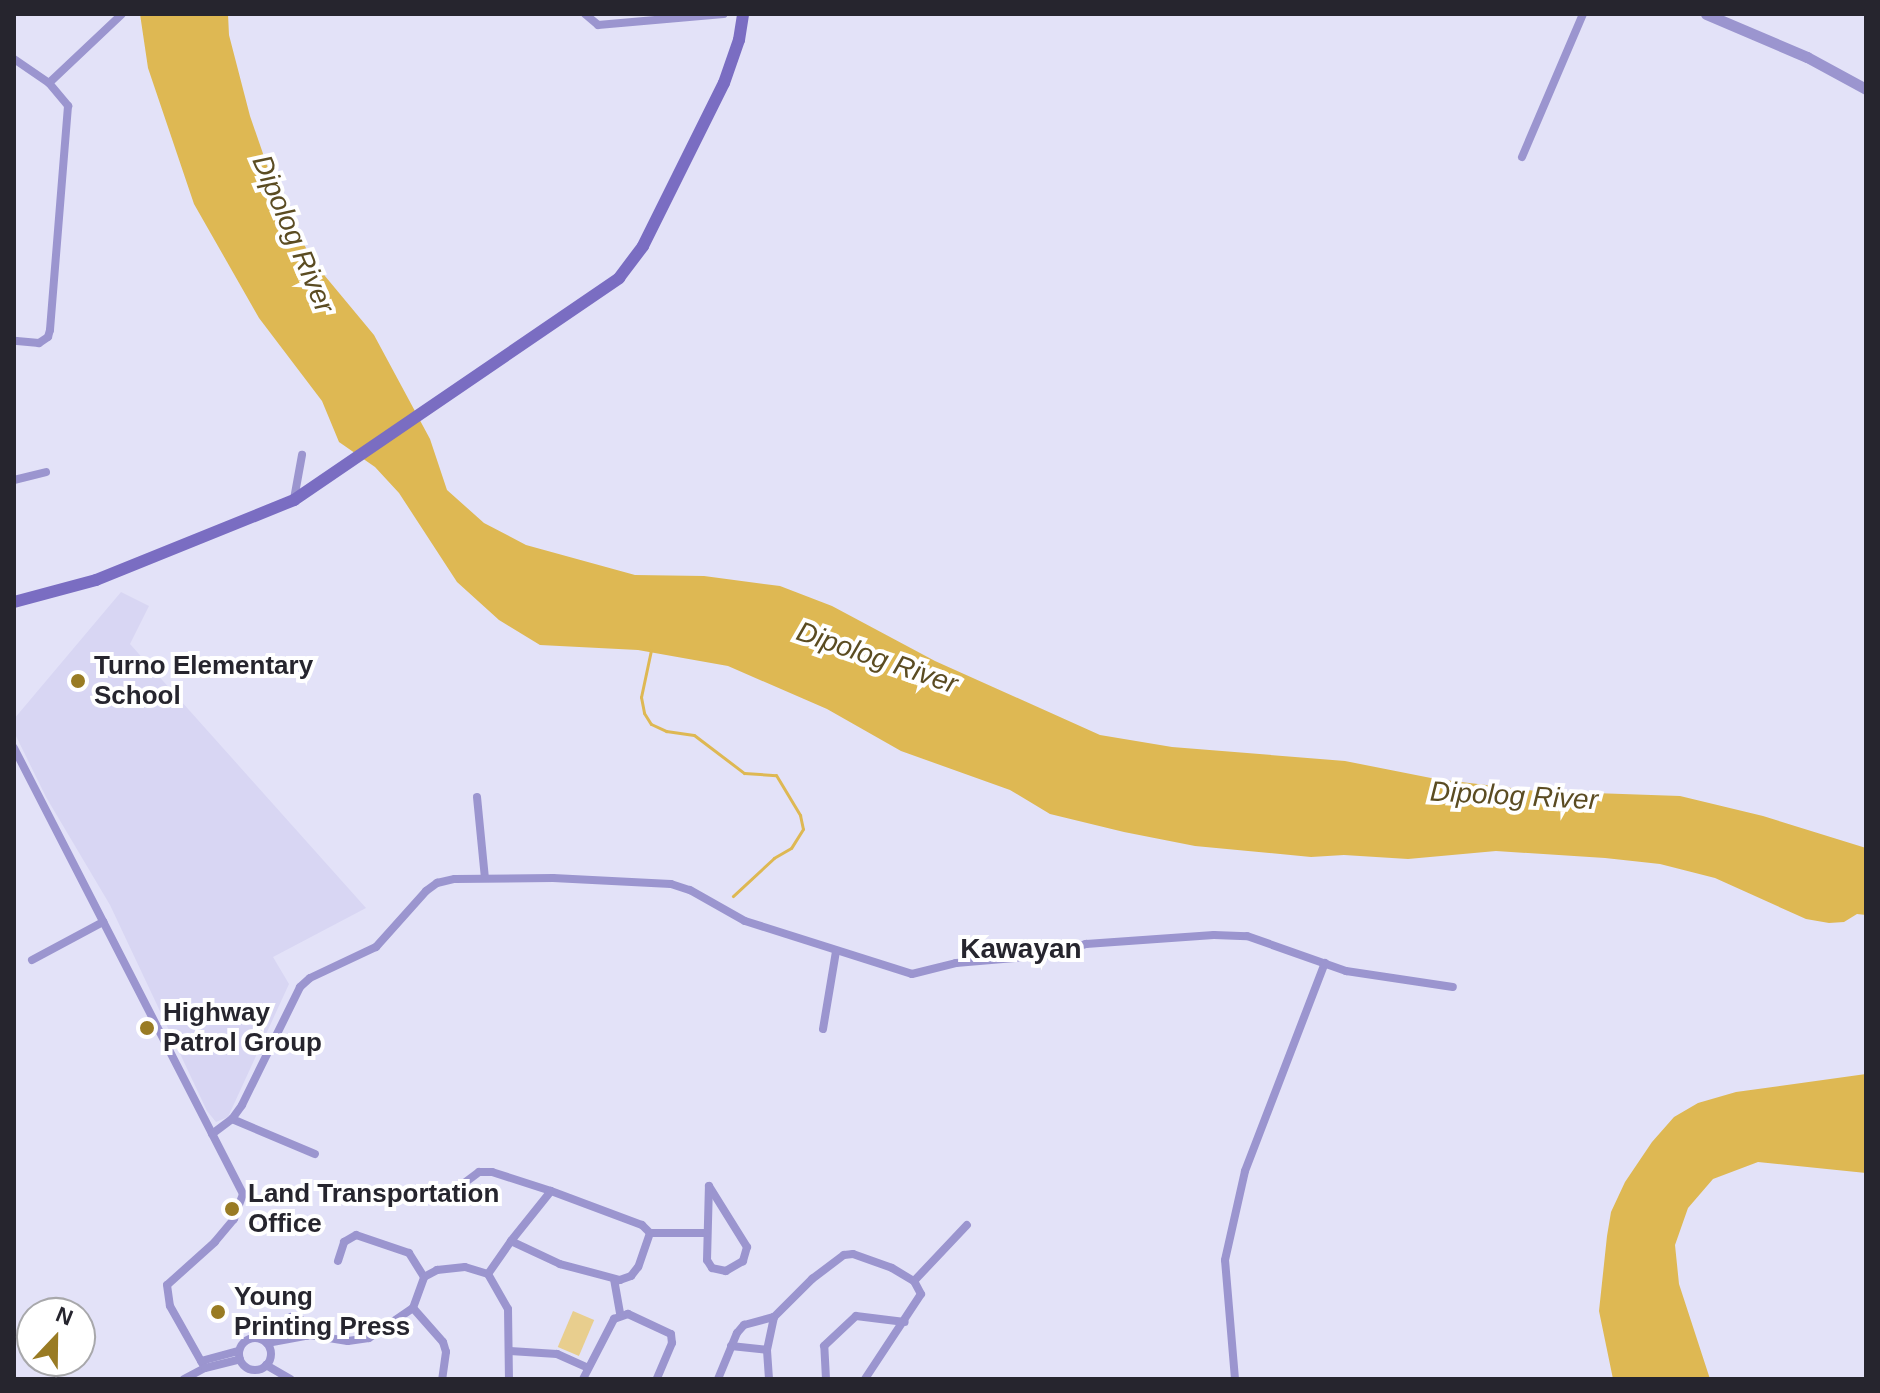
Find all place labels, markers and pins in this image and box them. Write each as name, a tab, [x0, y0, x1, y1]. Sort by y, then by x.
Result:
place label: Turno Elementary School	[94, 650, 313, 712]
marker: Turno Elementary School	[69, 672, 87, 690]
place label: Highway Patrol Group	[163, 997, 322, 1058]
marker: Highway Patrol Group	[138, 1019, 156, 1037]
place label: Land Transportation Office	[248, 1178, 499, 1240]
marker: Land Transportation Office	[223, 1200, 241, 1218]
place label: Young Printing Press	[234, 1281, 410, 1342]
marker: Young Printing Press	[209, 1303, 227, 1321]

